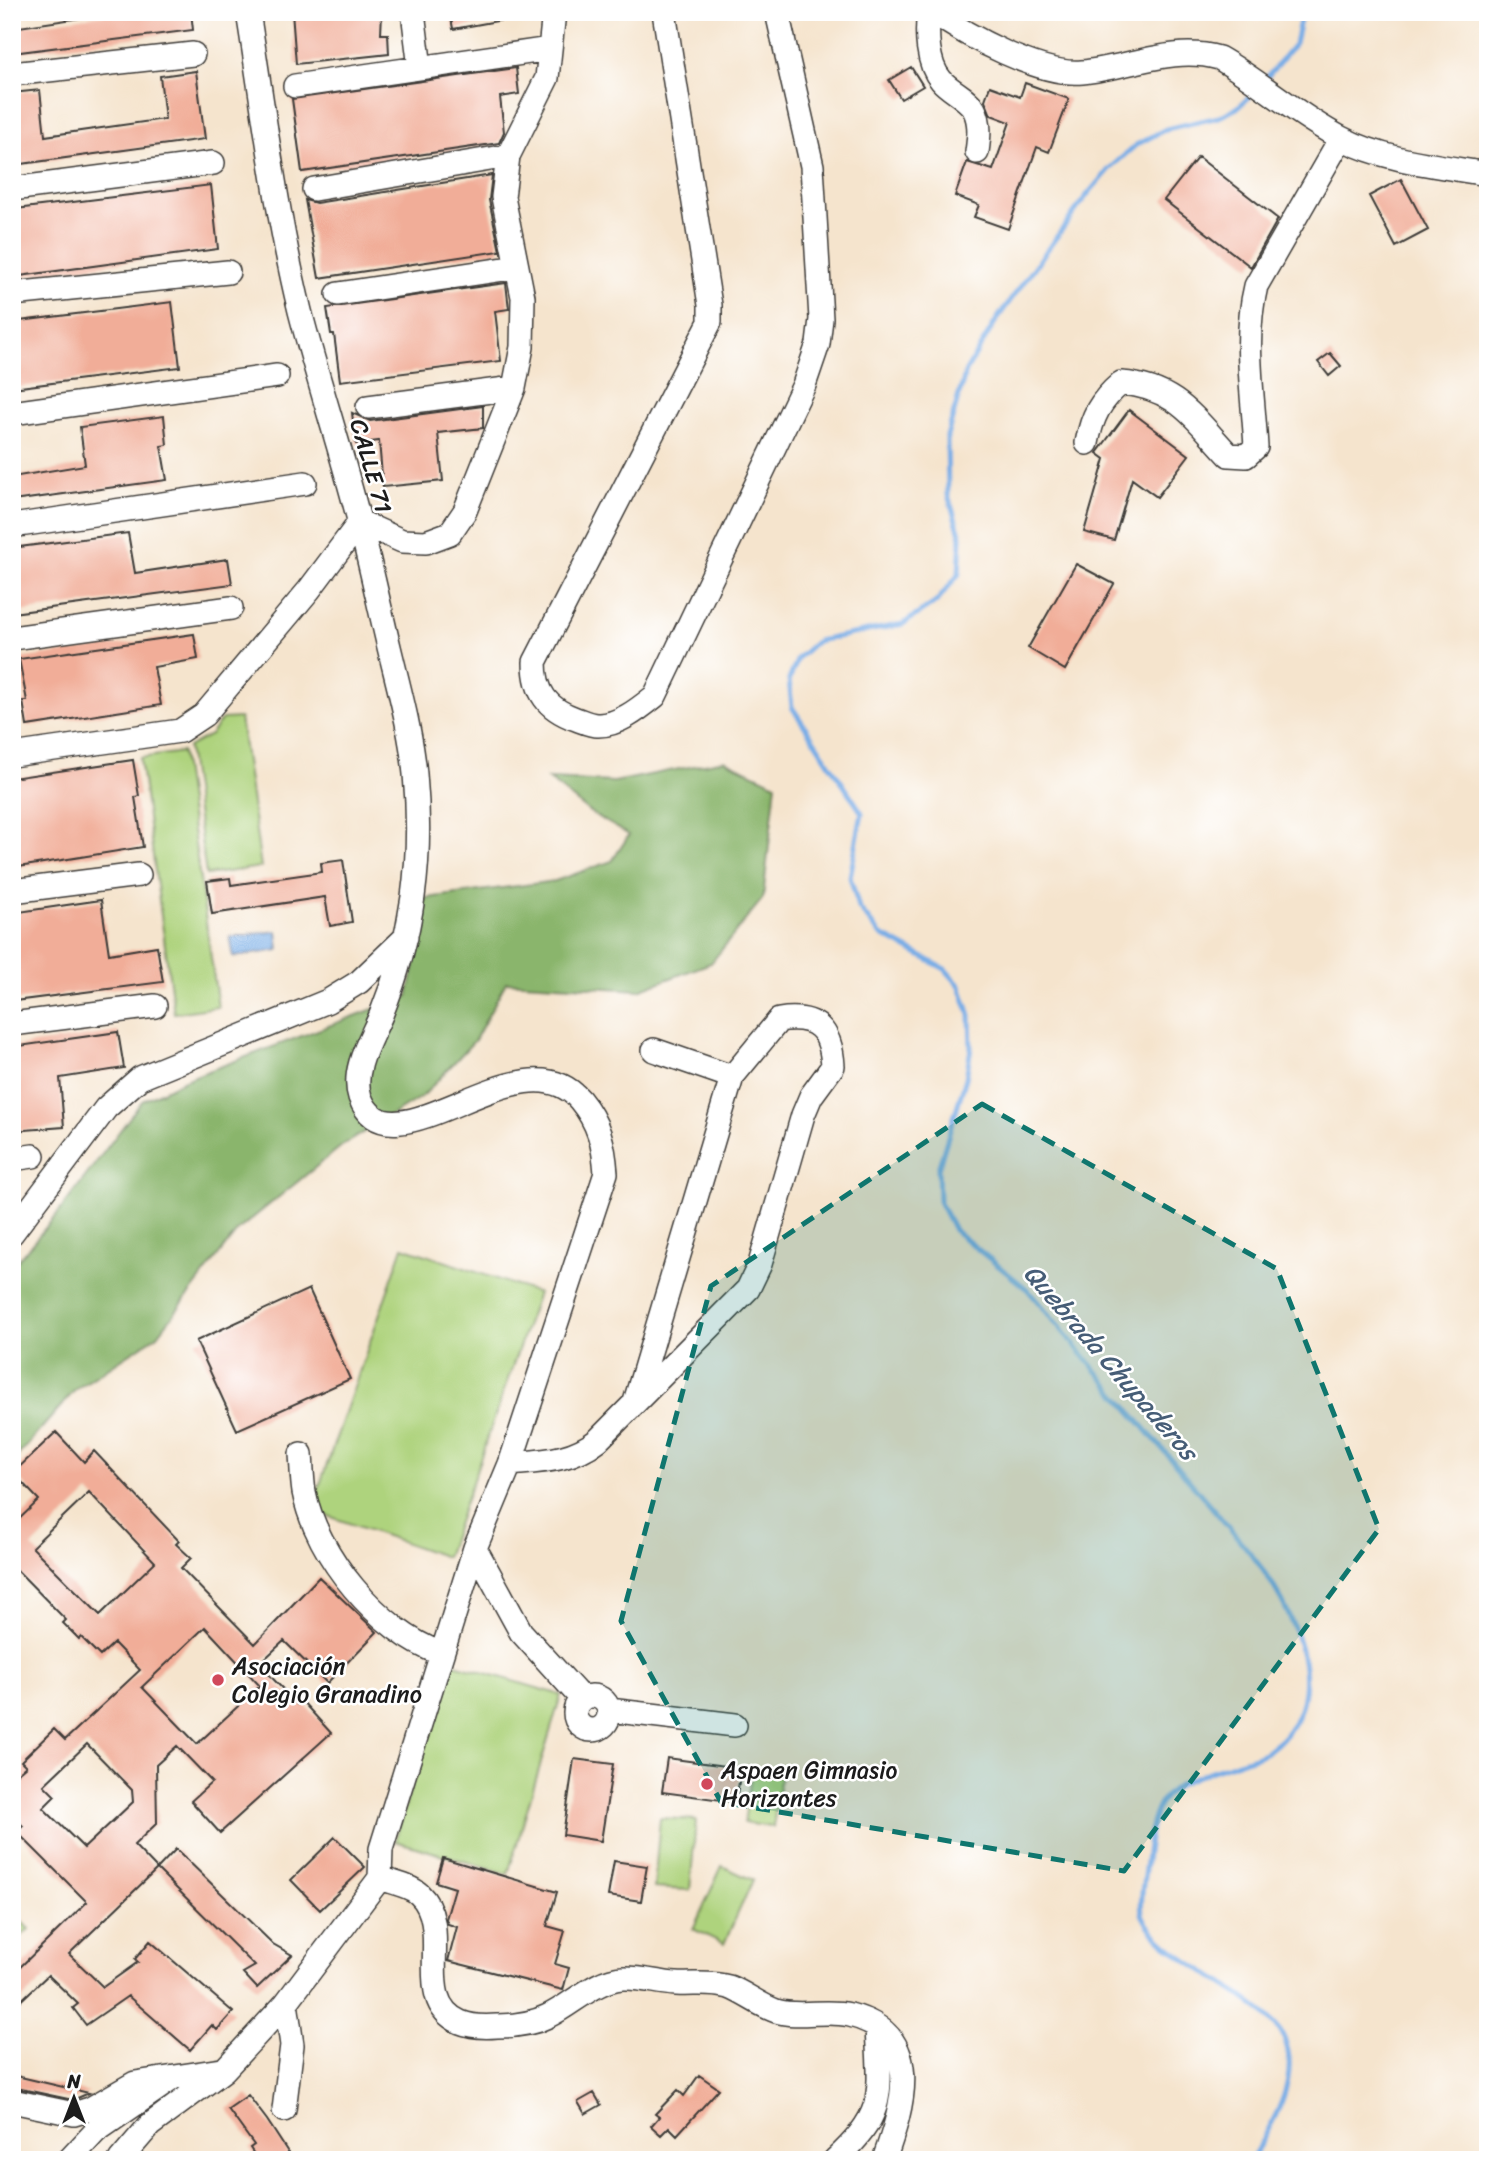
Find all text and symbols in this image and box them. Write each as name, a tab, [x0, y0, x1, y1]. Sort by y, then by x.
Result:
street label: CALLE 71	[338, 414, 404, 518]
water label: Quebrada Chupaderos	[1012, 1253, 1212, 1473]
place label: Asociación Colegio Granadino	[231, 1645, 422, 1715]
marker: Asociación Colegio Granadino	[210, 1672, 226, 1688]
place label: Aspaen Gimnasio Horizontes	[720, 1749, 898, 1819]
marker: Aspaen Gimnasio Horizontes	[699, 1776, 715, 1792]
north arrow	[38, 2064, 108, 2134]
text: N	[66, 2065, 81, 2098]

